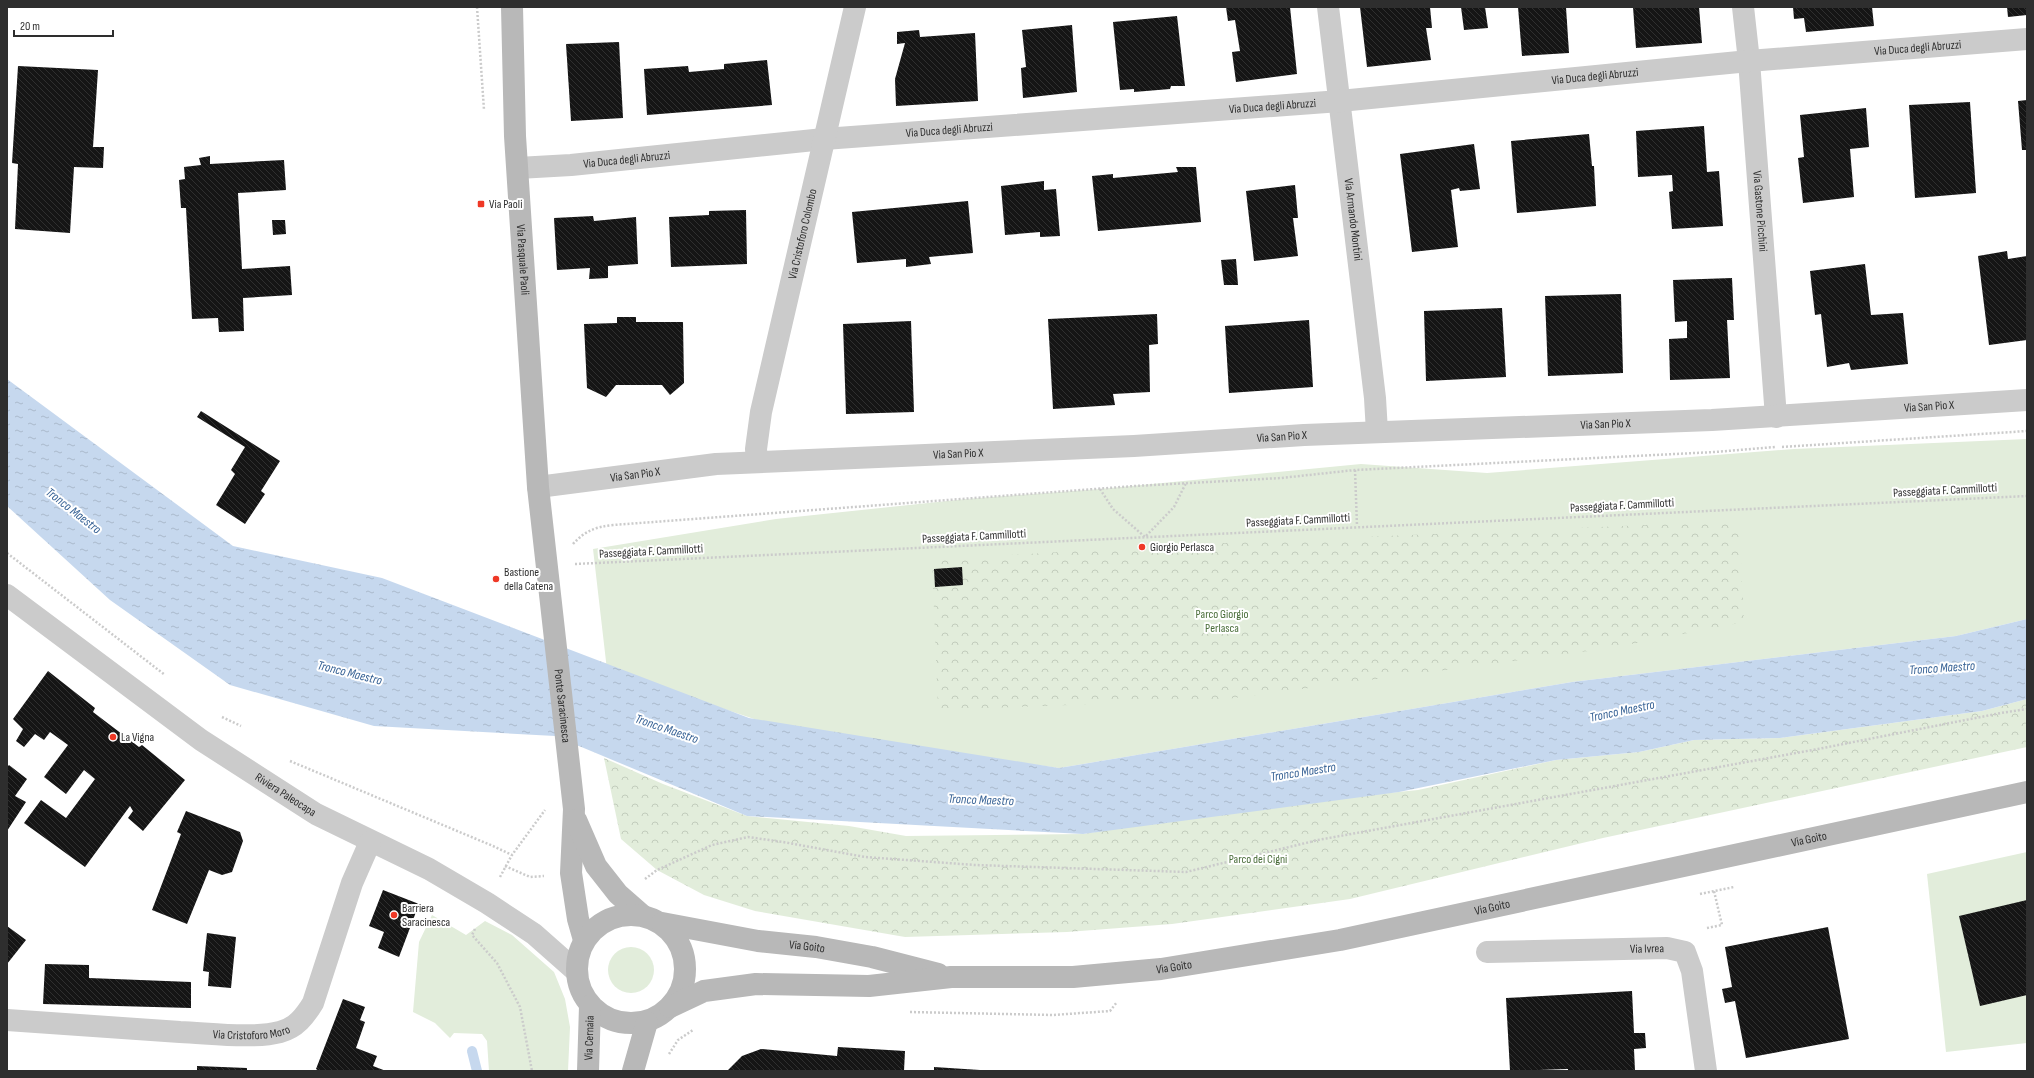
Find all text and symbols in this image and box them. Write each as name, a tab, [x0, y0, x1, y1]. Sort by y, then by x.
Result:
scale bar	[14, 12, 113, 38]
text: 20 m	[20, 19, 40, 34]
street label: Via Duca degli Abruzzi	[1874, 37, 1962, 59]
street label: Via Duca degli Abruzzi	[1551, 65, 1639, 88]
street label: Via Duca degli Abruzzi	[1228, 96, 1316, 117]
street label: Via Duca degli Abruzzi	[905, 120, 993, 141]
street label: Via Duca degli Abruzzi	[583, 148, 671, 172]
street label: Via Gastone Picchini	[1749, 170, 1770, 252]
street label: Via Armando Montini	[1341, 177, 1365, 262]
street label: Via Cristoforo Colombo	[785, 187, 821, 281]
place label: Via Paoli	[489, 197, 522, 212]
marker: Via Paoli	[476, 199, 486, 209]
street label: Via Pasquale Paoli	[513, 224, 532, 296]
street label: Via San Pio X	[1904, 398, 1956, 416]
street label: Via San Pio X	[1580, 416, 1632, 433]
street label: Via San Pio X	[1256, 428, 1308, 446]
street label: Via San Pio X	[933, 445, 985, 463]
street label: Via San Pio X	[609, 464, 662, 486]
street label: Passeggiata F. Cammillotti	[1893, 480, 1997, 501]
water label: Tronco Maestro	[42, 484, 105, 538]
street label: Passeggiata F. Cammillotti	[1570, 495, 1674, 516]
street label: Passeggiata F. Cammillotti	[1246, 510, 1350, 531]
street label: Passeggiata F. Cammillotti	[922, 526, 1026, 547]
place label: Giorgio Perlasca	[1150, 540, 1214, 555]
street label: Passeggiata F. Cammillotti	[599, 541, 703, 562]
marker: Giorgio Perlasca	[1137, 542, 1147, 552]
place label: Bastione della Catena	[504, 565, 554, 594]
marker: Bastione della Catena	[491, 574, 501, 584]
park label: Parco Giorgio Perlasca	[1196, 607, 1248, 636]
water label: Tronco Maestro	[316, 657, 384, 689]
water label: Tronco Maestro	[1909, 658, 1976, 678]
street label: Ponte Saracinesca	[550, 668, 574, 744]
water label: Tronco Maestro	[1588, 696, 1657, 726]
water label: Tronco Maestro	[633, 711, 701, 747]
place label: La Vigna	[121, 730, 155, 745]
marker: La Vigna	[108, 732, 118, 742]
water label: Tronco Maestro	[1269, 759, 1338, 785]
street label: Riviera Paleocapa	[252, 770, 319, 820]
water label: Tronco Maestro	[948, 791, 1015, 809]
street label: Via Goito	[1790, 828, 1828, 851]
park label: Parco dei Cigni	[1229, 852, 1287, 867]
street label: Via Goito	[1473, 897, 1512, 919]
place label: Barriera Saracinesca	[402, 901, 451, 930]
marker: Barriera Saracinesca	[389, 910, 399, 920]
street label: Via Goito	[788, 937, 826, 956]
street label: Via Ivrea	[1630, 941, 1665, 957]
street label: Via Goito	[1155, 957, 1193, 977]
street label: Via Cernaia	[581, 1015, 598, 1061]
street label: Via Cristoforo Moro	[212, 1022, 293, 1043]

